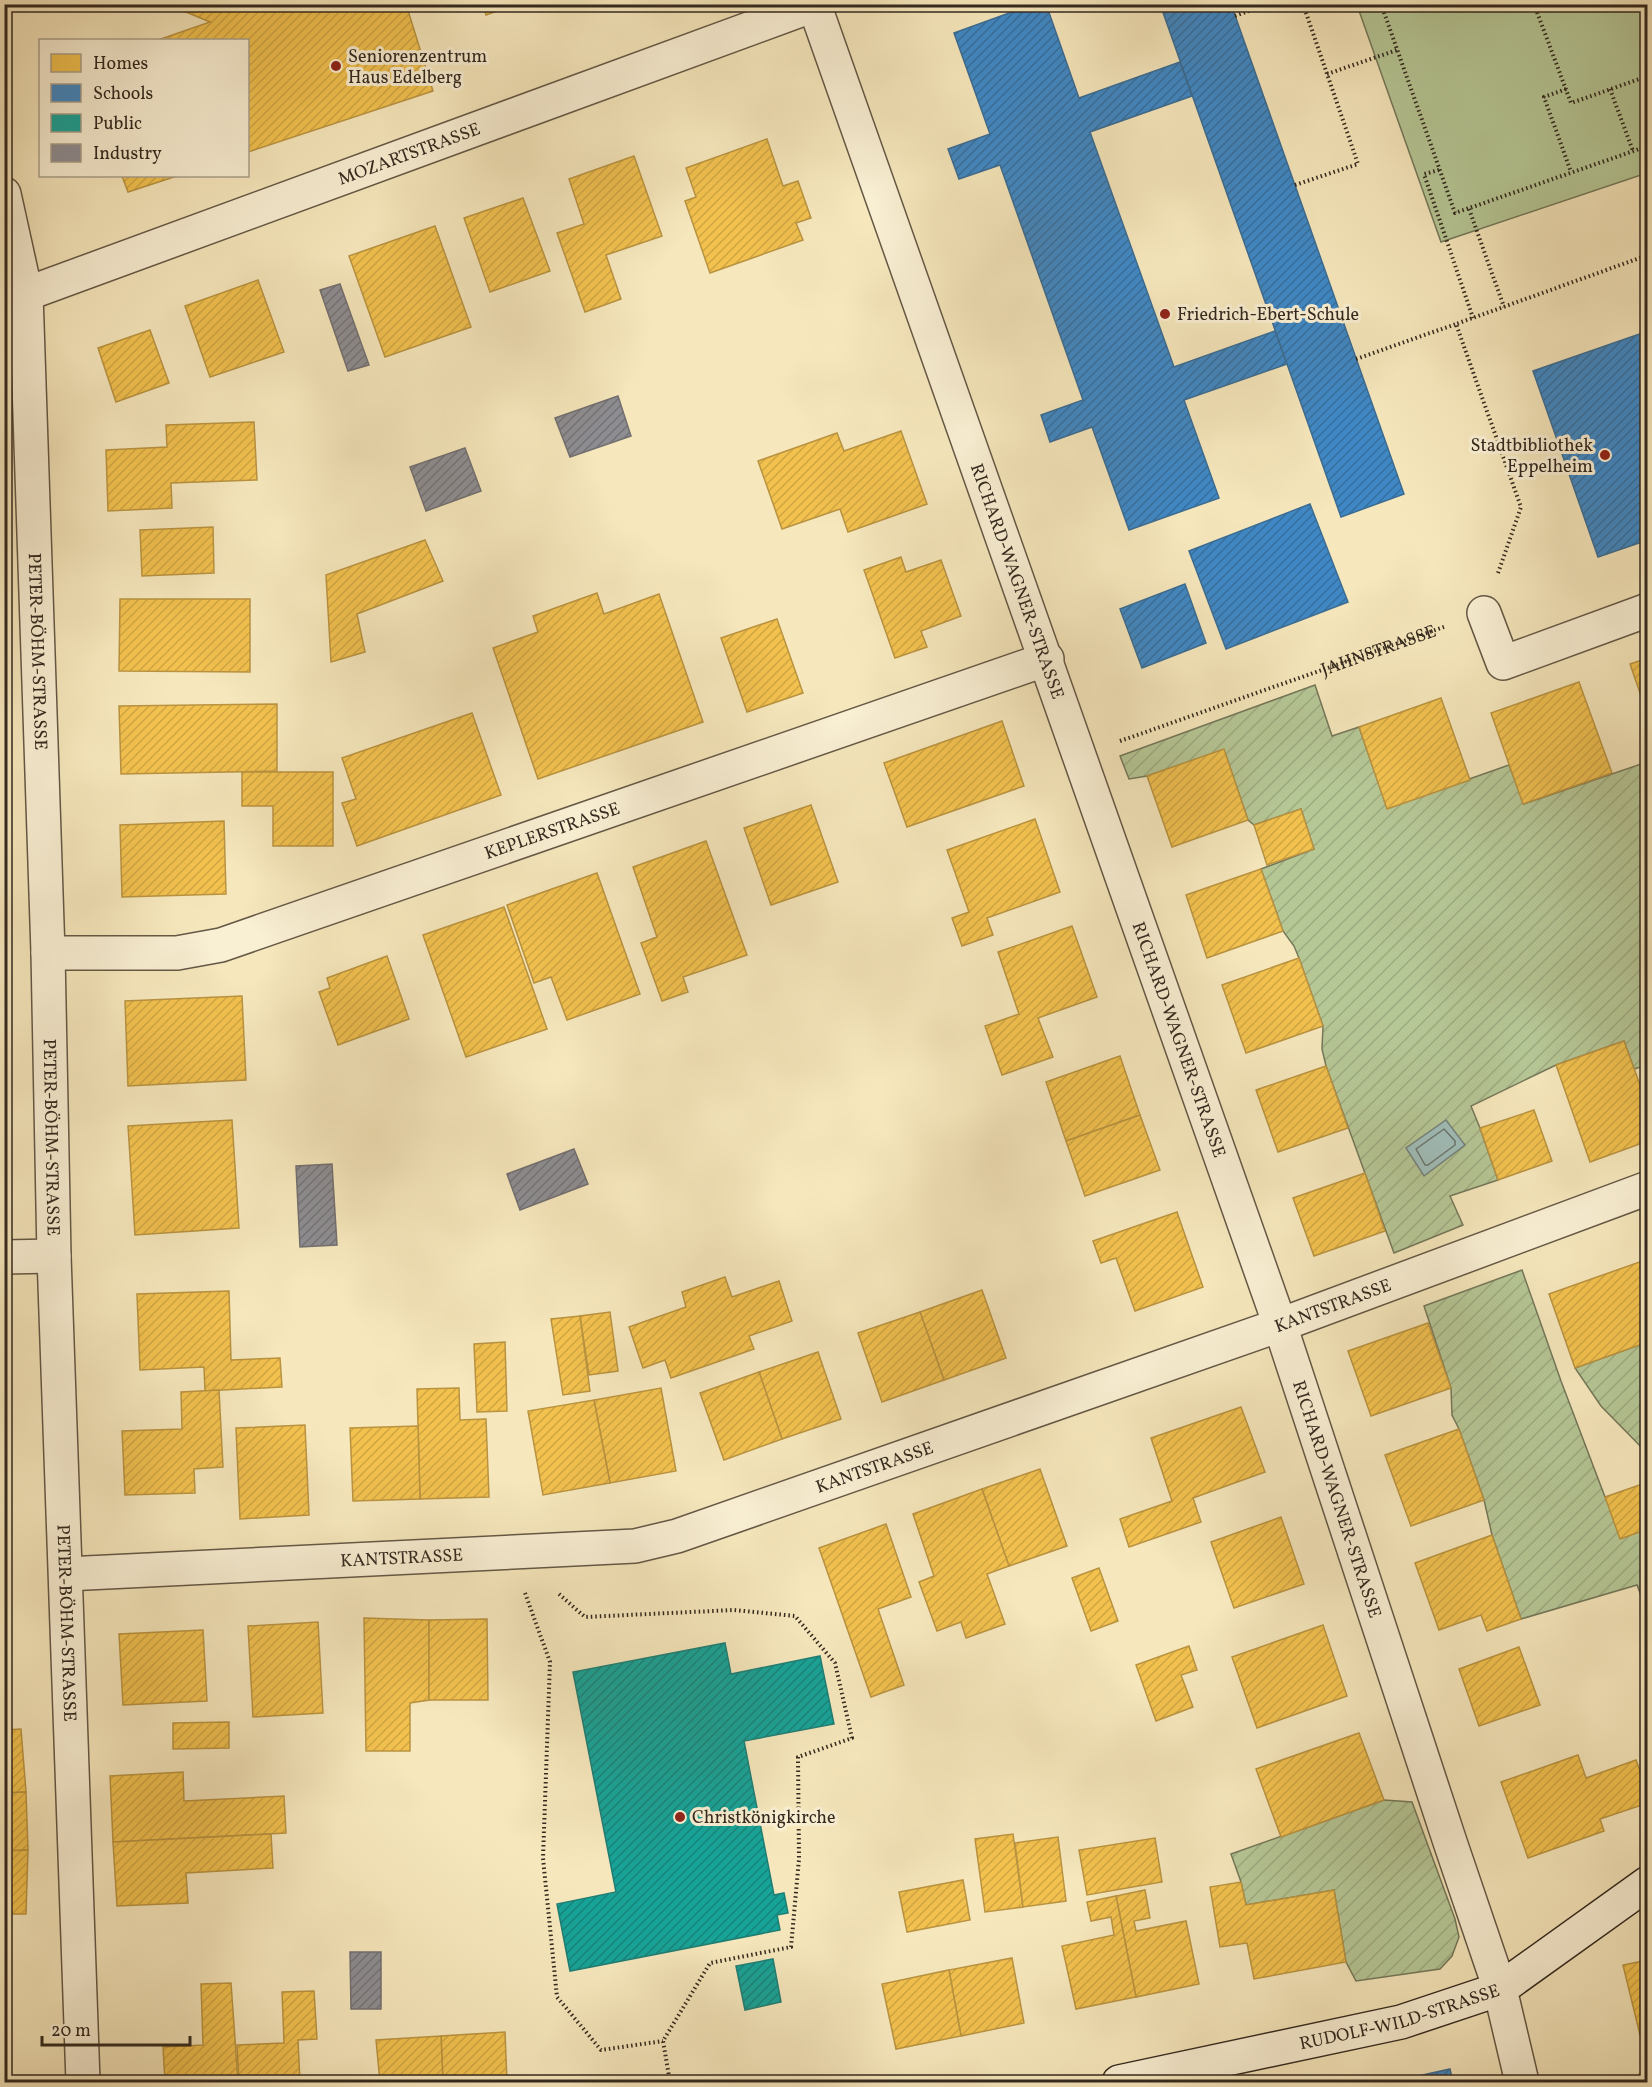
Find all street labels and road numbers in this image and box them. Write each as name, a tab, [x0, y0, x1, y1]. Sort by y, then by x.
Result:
street label: MOZARTSTRASSE	[335, 117, 484, 192]
street label: RICHARD-WAGNER-STRASSE	[963, 460, 1069, 703]
street label: PETER-BÖHM-STRASSE	[21, 552, 52, 751]
street label: JAHNSTRASSE	[1318, 620, 1440, 683]
street label: KEPLERSTRASSE	[481, 797, 624, 867]
street label: RICHARD-WAGNER-STRASSE	[1125, 919, 1231, 1161]
street label: PETER-BÖHM-STRASSE	[36, 1038, 65, 1236]
street label: KANTSTRASSE	[1271, 1274, 1395, 1340]
street label: RICHARD-WAGNER-STRASSE	[1285, 1378, 1387, 1622]
street label: KANTSTRASSE	[813, 1436, 937, 1500]
street label: PETER-BÖHM-STRASSE	[49, 1524, 81, 1722]
street label: KANTSTRASSE	[340, 1543, 464, 1574]
street label: RUDOLF-WILD-STRASSE	[1297, 1979, 1503, 2057]

